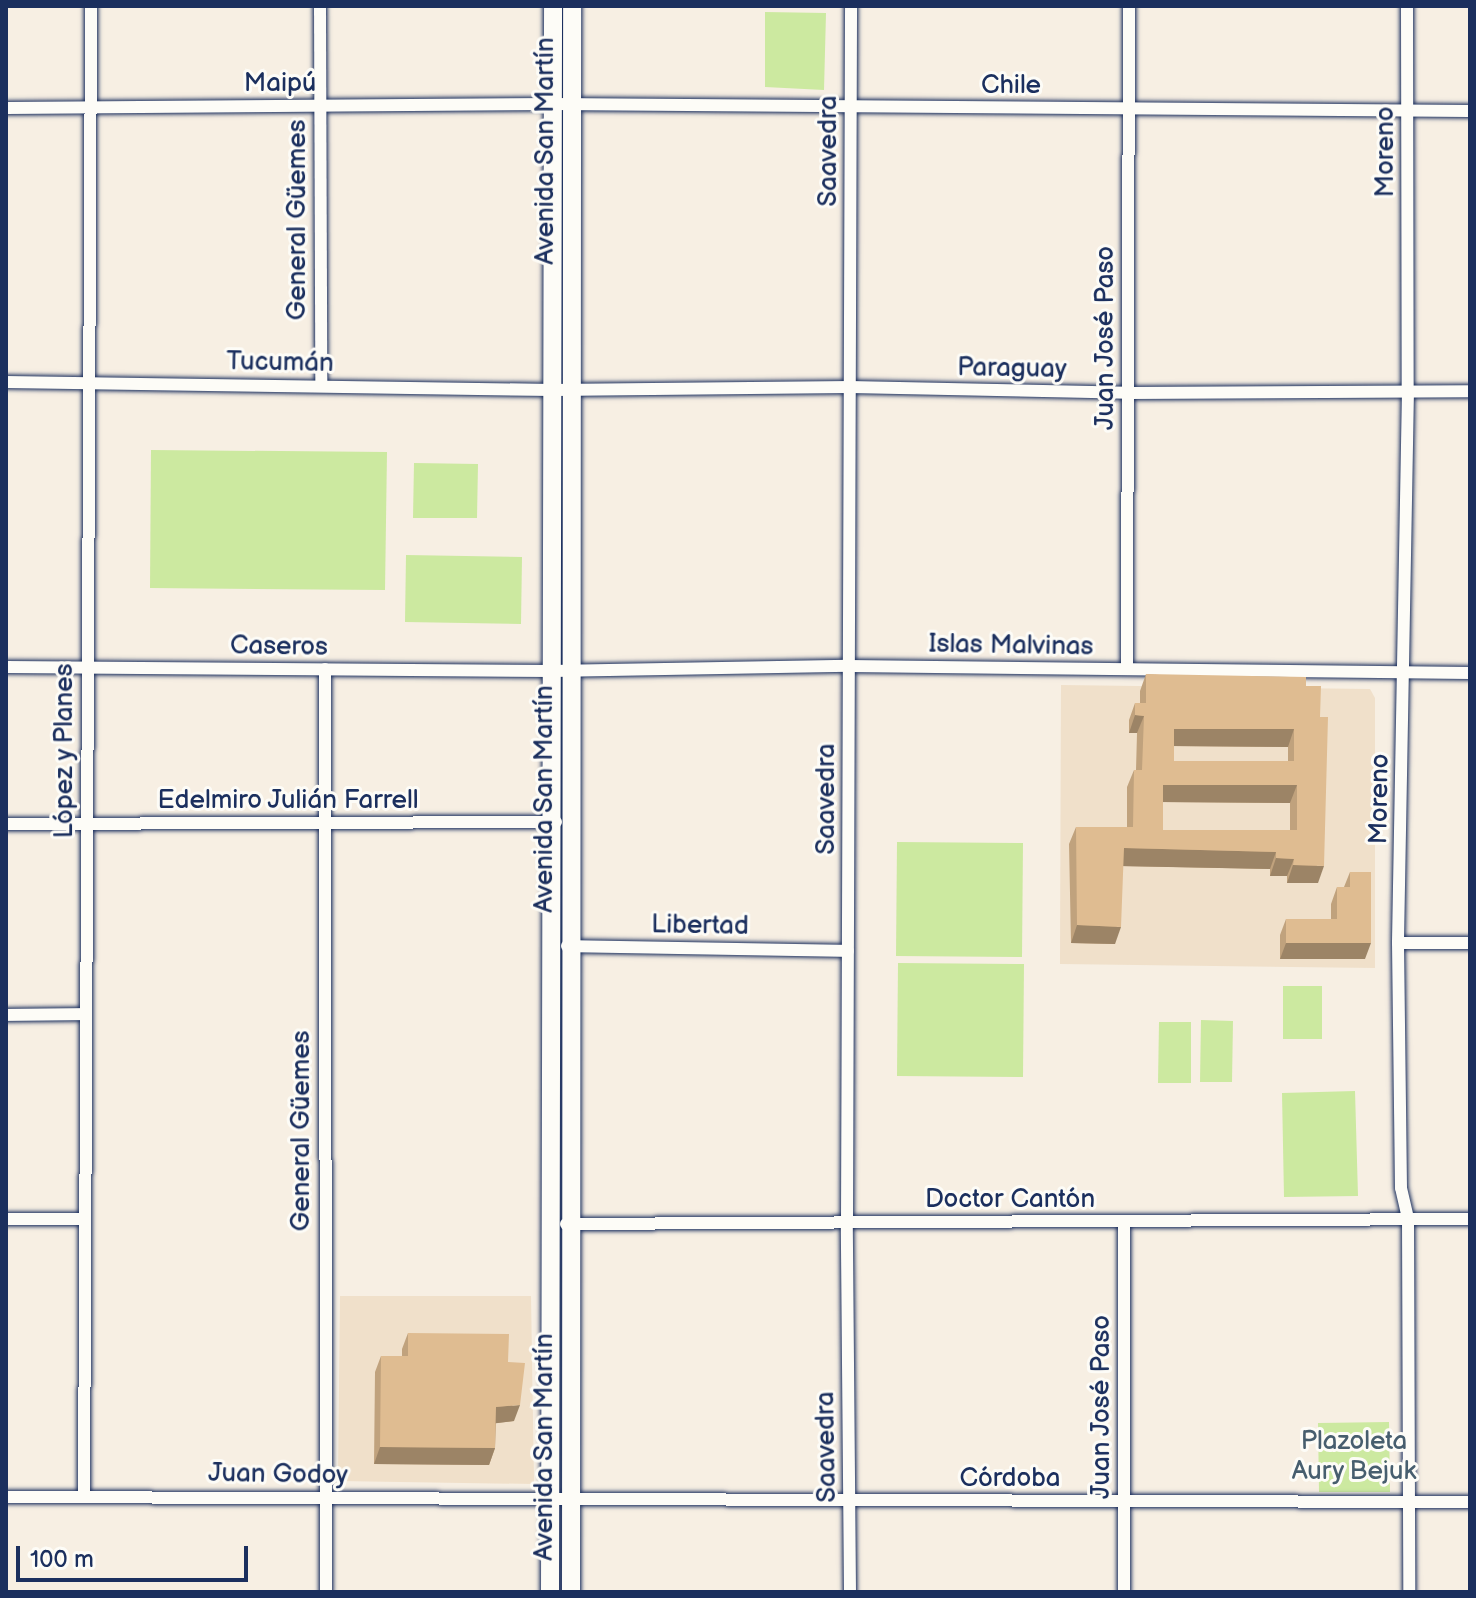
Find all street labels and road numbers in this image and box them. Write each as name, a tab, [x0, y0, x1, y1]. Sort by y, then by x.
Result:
street label: Avenida San Martín	[530, 37, 562, 265]
street label: Maipú	[244, 68, 316, 100]
street label: Chile	[981, 70, 1041, 102]
street label: Saavedra	[813, 95, 845, 207]
street label: Moreno	[1370, 107, 1402, 197]
street label: General Güemes	[282, 120, 314, 320]
street label: Juan José Paso	[1090, 245, 1122, 431]
street label: Tucumán	[226, 346, 334, 380]
street label: Paraguay	[957, 352, 1067, 386]
street label: Islas Malvinas	[928, 629, 1094, 663]
street label: Caseros	[230, 631, 328, 663]
street label: López y Planes	[49, 662, 81, 840]
street label: Avenida San Martín	[529, 685, 561, 913]
street label: Saavedra	[811, 743, 843, 855]
street label: Moreno	[1364, 753, 1396, 845]
street label: Edelmiro Julián Farrell	[157, 785, 419, 817]
street label: Libertad	[651, 910, 749, 942]
street label: General Güemes	[286, 1031, 318, 1231]
street label: Doctor Cantón	[925, 1184, 1095, 1216]
street label: Juan José Paso	[1086, 1314, 1118, 1500]
street label: Avenida San Martín	[529, 1333, 561, 1561]
street label: Saavedra	[810, 1391, 844, 1503]
street label: Juan Godoy	[208, 1458, 348, 1492]
street label: Córdoba	[959, 1463, 1061, 1495]

